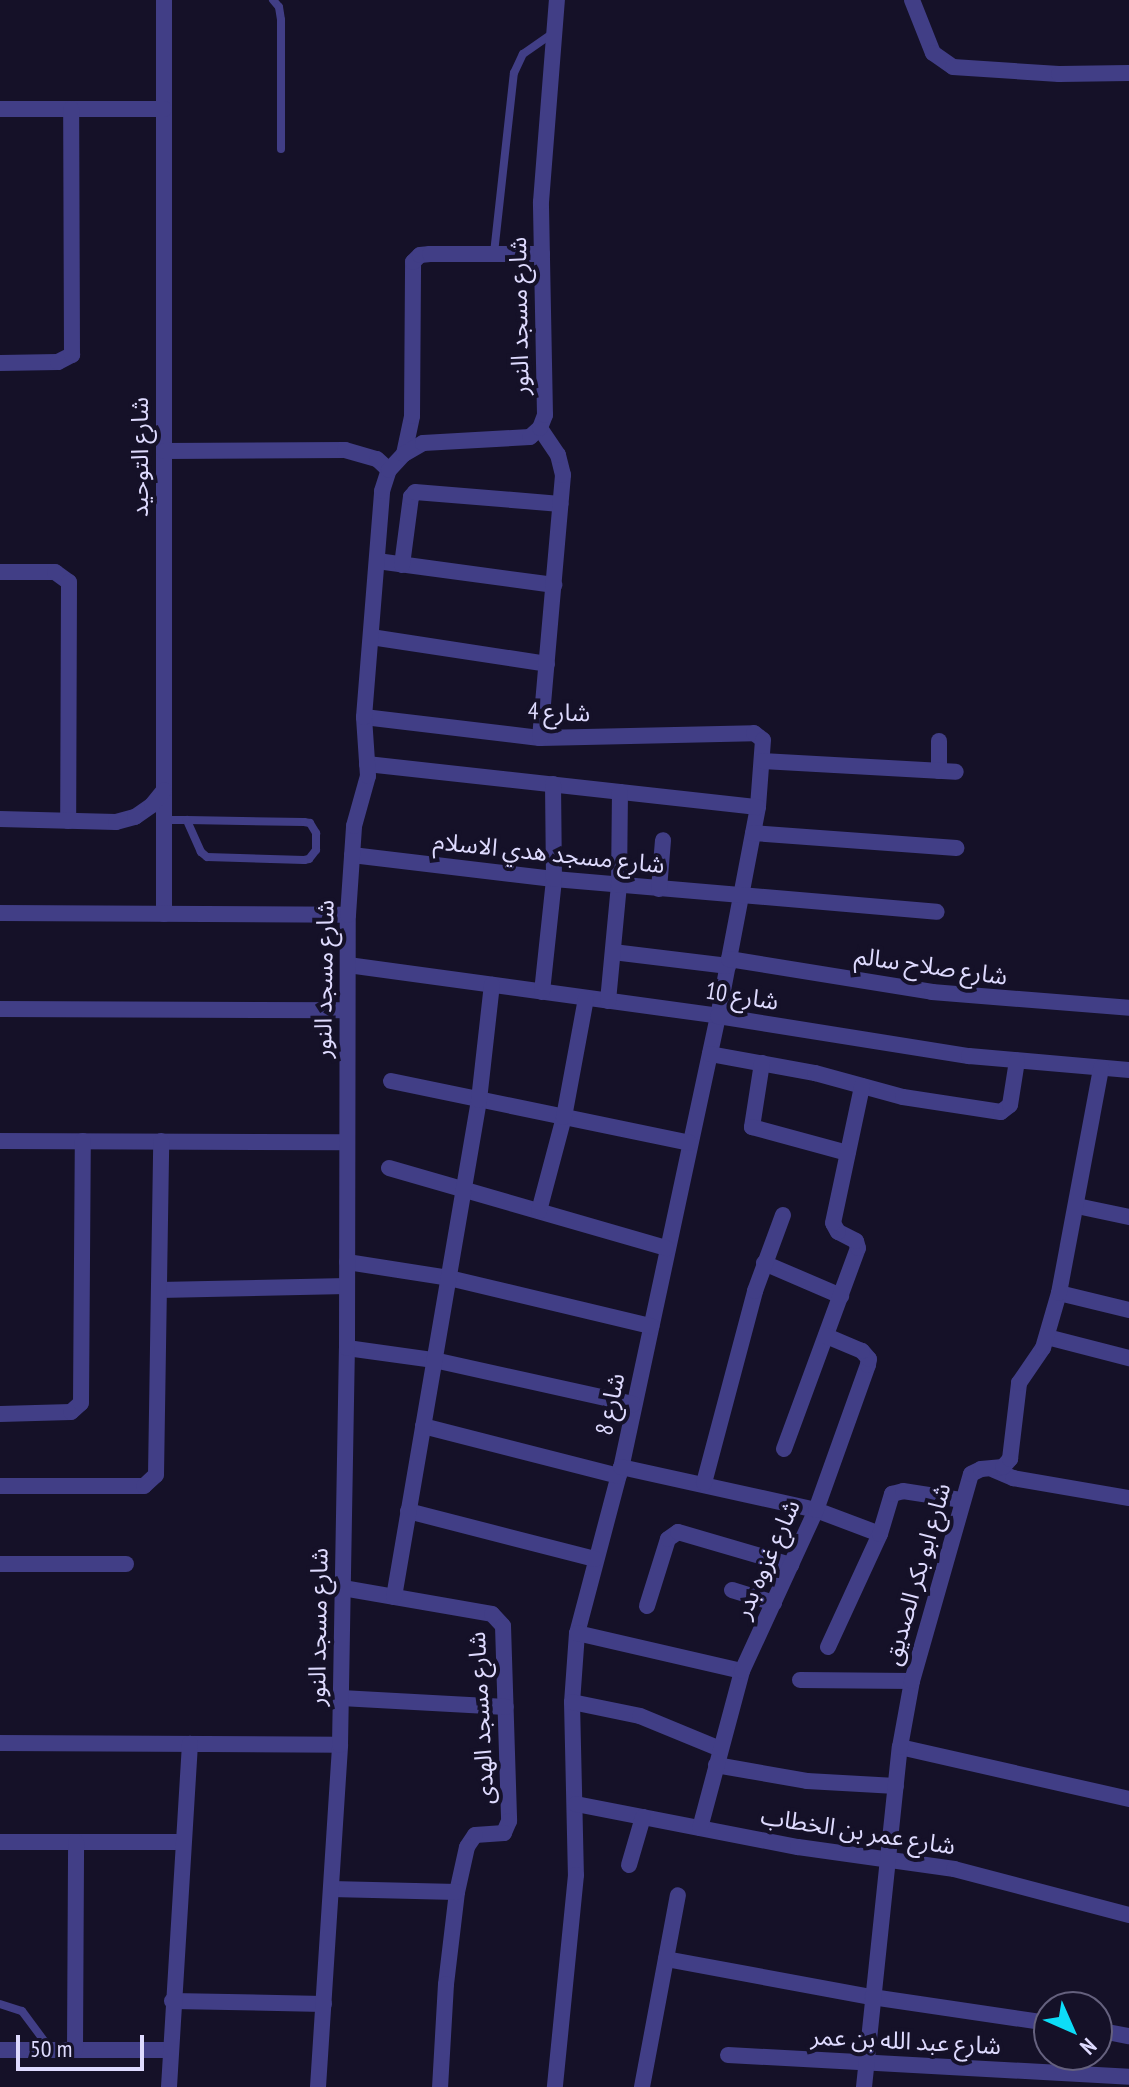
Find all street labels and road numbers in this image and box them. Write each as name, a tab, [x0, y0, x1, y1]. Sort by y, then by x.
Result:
street label: شارع مسجد النور	[503, 237, 535, 395]
street label: شارع التوحيد	[126, 397, 154, 517]
street label: شارع 4	[527, 697, 591, 727]
street label: شارع مسجد هدي الاسلام	[432, 827, 666, 879]
street label: شارع مسجد النور	[308, 900, 340, 1058]
street label: شارع صلاح سالم	[853, 941, 1009, 991]
street label: شارع 10	[703, 976, 781, 1016]
street label: شارع 8	[589, 1370, 631, 1438]
street label: شارع ابو بكر الصديق	[877, 1480, 957, 1668]
street label: شارع غزوه بدر	[728, 1495, 806, 1623]
street label: شارع مسجد النور	[302, 1548, 334, 1706]
street label: شارع مسجد الهدى	[462, 1631, 500, 1805]
street label: شارع عمر بن الخطاب	[759, 1801, 957, 1861]
street label: شارع عبد الله بن عمر	[810, 2022, 1002, 2060]

